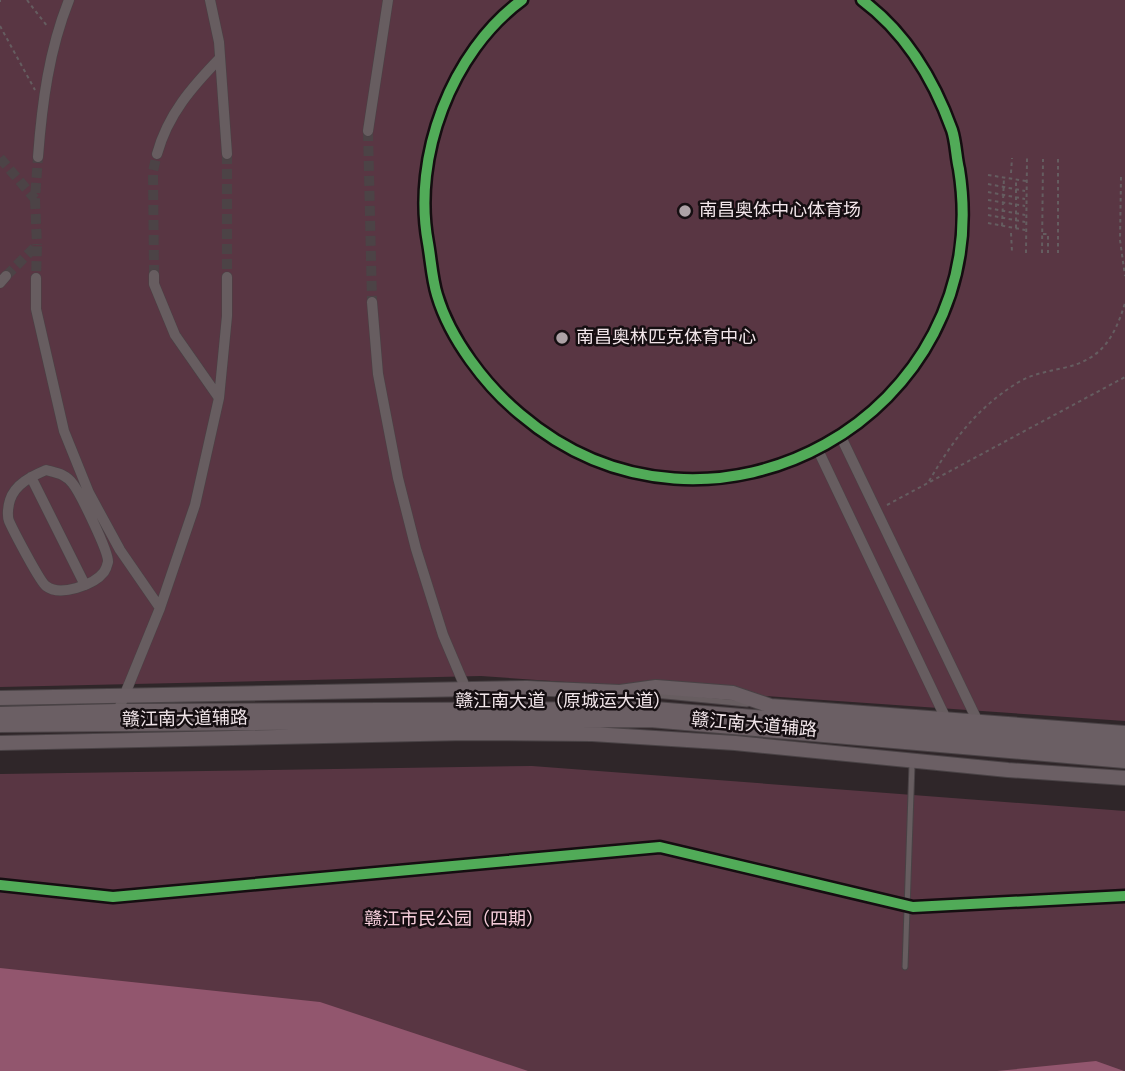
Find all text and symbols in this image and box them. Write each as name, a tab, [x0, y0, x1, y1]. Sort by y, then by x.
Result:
place label: 南昌奥体中心体育场	[699, 200, 861, 223]
marker: 南昌奥体中心体育场	[677, 203, 693, 219]
place label: 南昌奥林匹克体育中心	[576, 327, 756, 350]
marker: 南昌奥林匹克体育中心	[554, 330, 570, 346]
street label: 赣江南大道（原城运大道）	[455, 691, 671, 714]
street label: 赣江南大道辅路	[122, 707, 248, 733]
street label: 赣江南大道辅路	[690, 709, 818, 743]
park label: 赣江市民公园（四期）	[364, 909, 544, 932]

